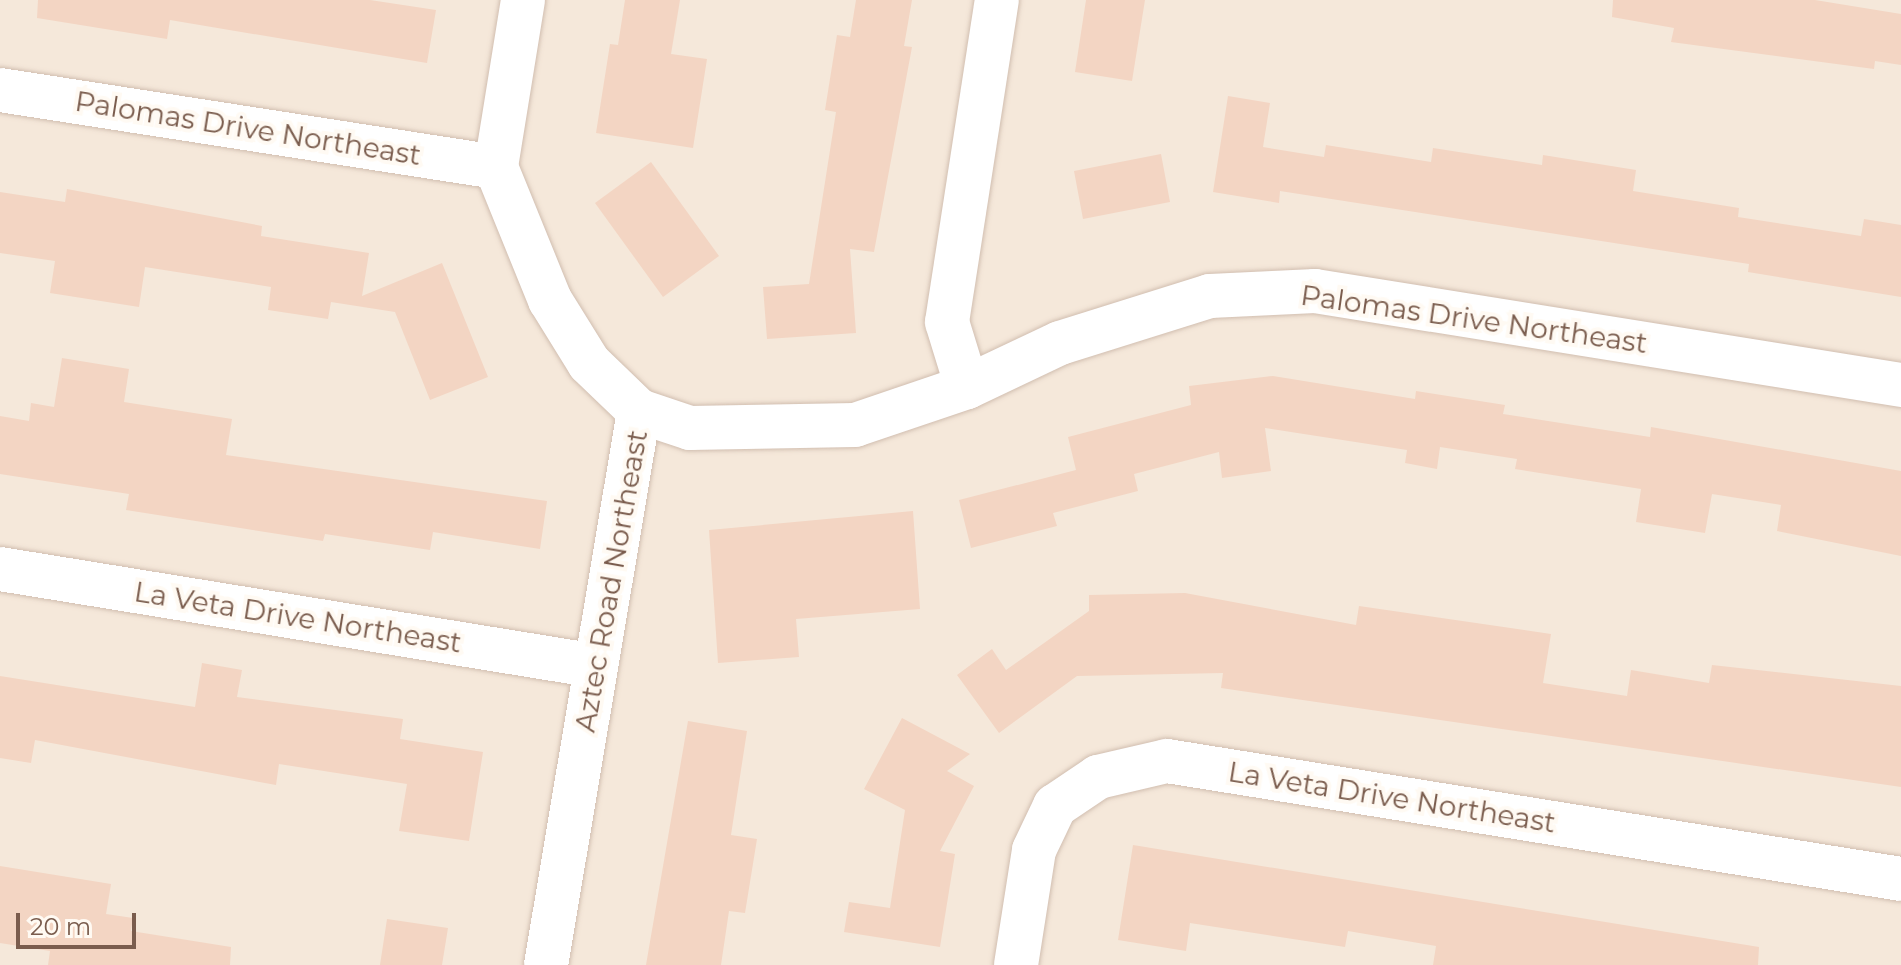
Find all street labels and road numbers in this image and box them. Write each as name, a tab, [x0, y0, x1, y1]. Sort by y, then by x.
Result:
street label: Palomas Drive Northeast	[73, 84, 423, 172]
street label: Palomas Drive Northeast	[1299, 278, 1649, 360]
street label: Aztec Road Northeast	[568, 427, 654, 735]
street label: La Veta Drive Northeast	[132, 575, 464, 659]
street label: La Veta Drive Northeast	[1226, 755, 1558, 839]

